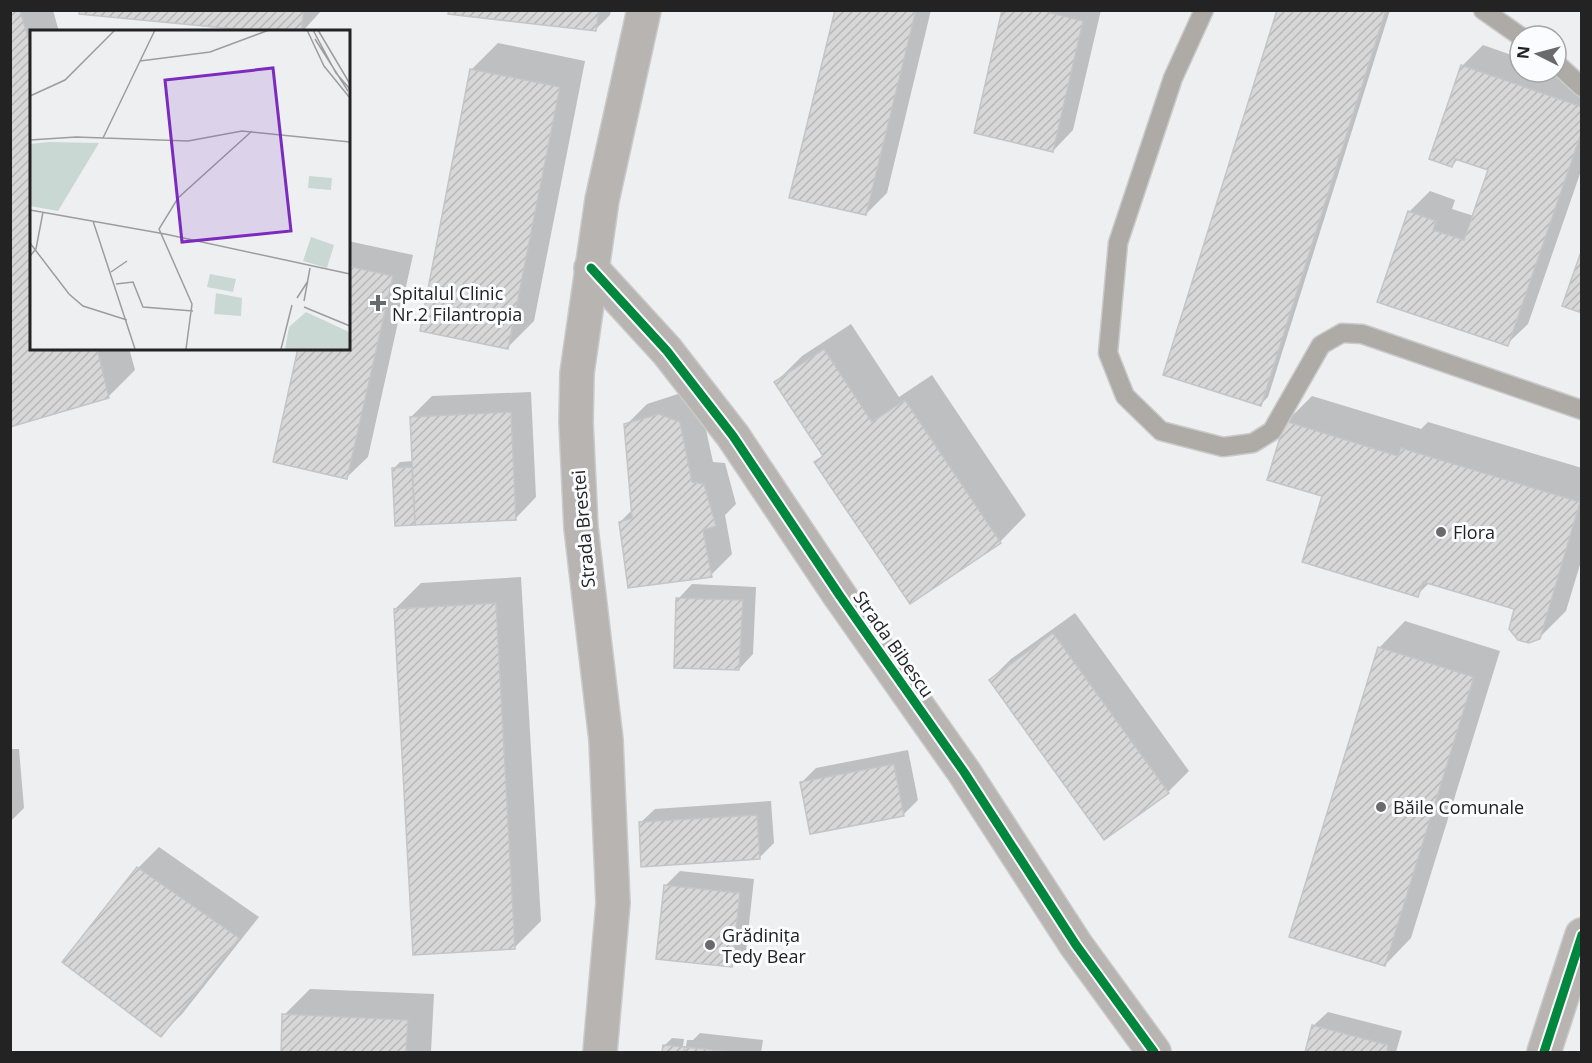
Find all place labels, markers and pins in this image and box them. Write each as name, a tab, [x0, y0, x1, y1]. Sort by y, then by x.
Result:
place label: Spitalul Clinic Nr.2 Filantropia	[392, 281, 522, 326]
marker: Spitalul Clinic Nr.2 Filantropia	[369, 294, 387, 312]
place label: Flora	[1453, 520, 1495, 544]
marker: Flora	[1434, 525, 1448, 539]
place label: Băile Comunale	[1393, 795, 1524, 819]
marker: Băile Comunale	[1374, 800, 1388, 814]
place label: Grădinița Tedy Bear	[722, 923, 806, 968]
marker: Grădinița Tedy Bear	[703, 938, 717, 952]

